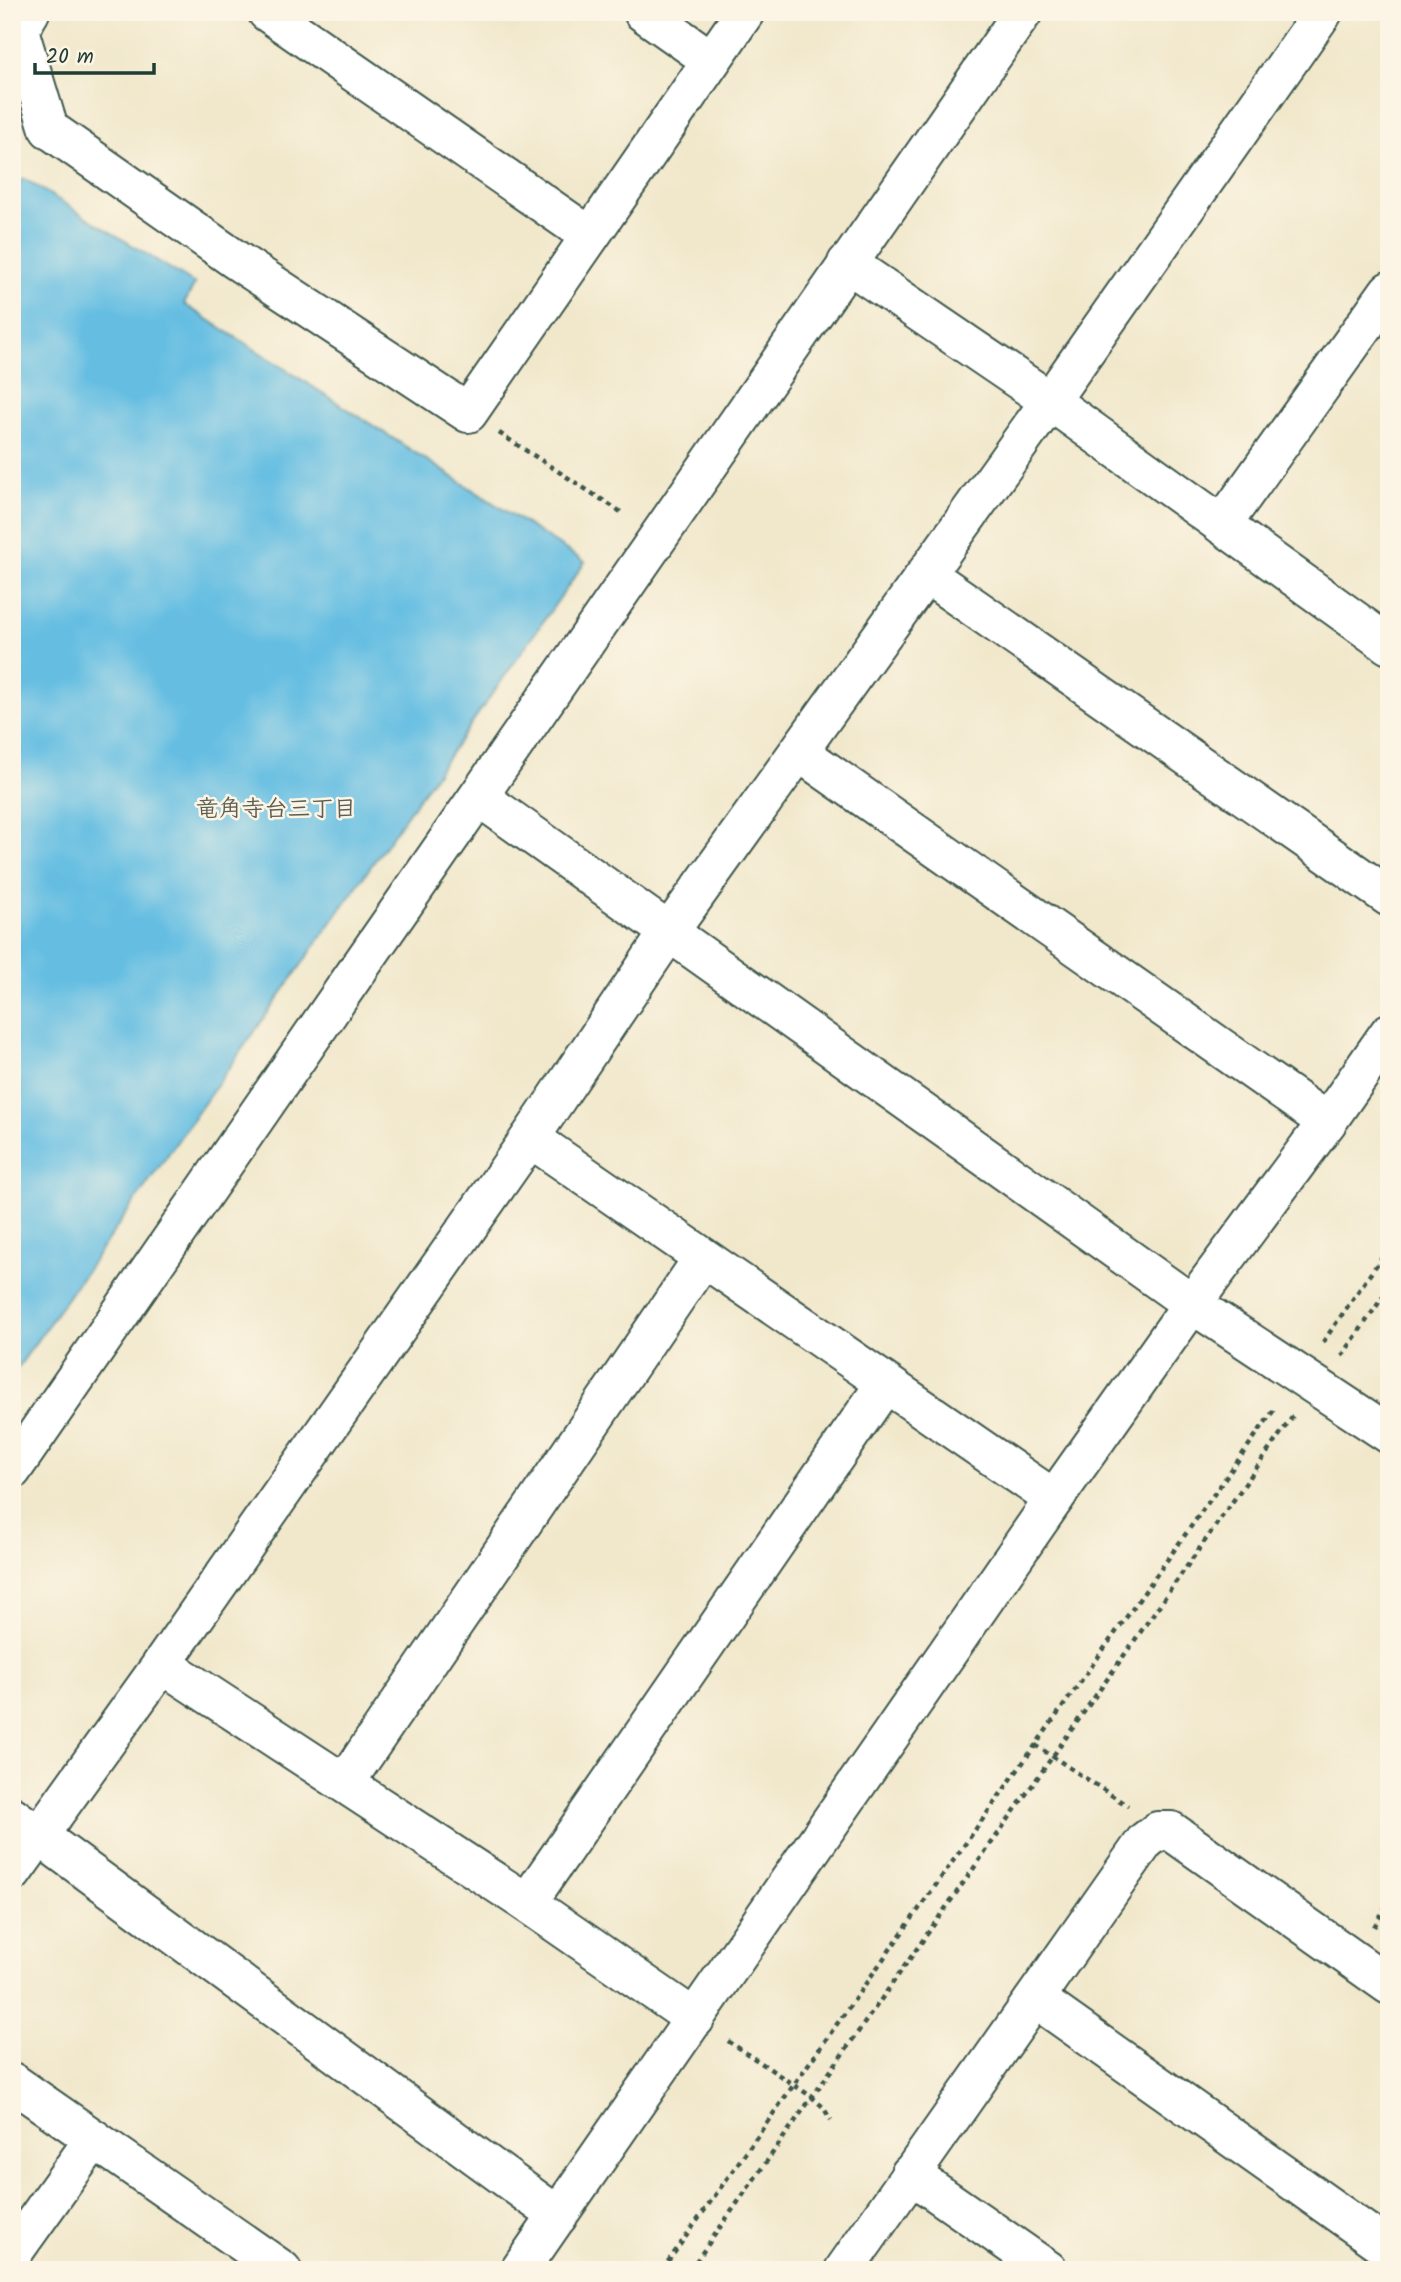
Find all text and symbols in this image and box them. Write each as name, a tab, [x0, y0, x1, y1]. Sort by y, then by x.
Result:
scale bar	[35, 32, 154, 76]
text: 20 m	[46, 41, 94, 74]
district label: 竜角寺台三丁目	[196, 792, 357, 828]

